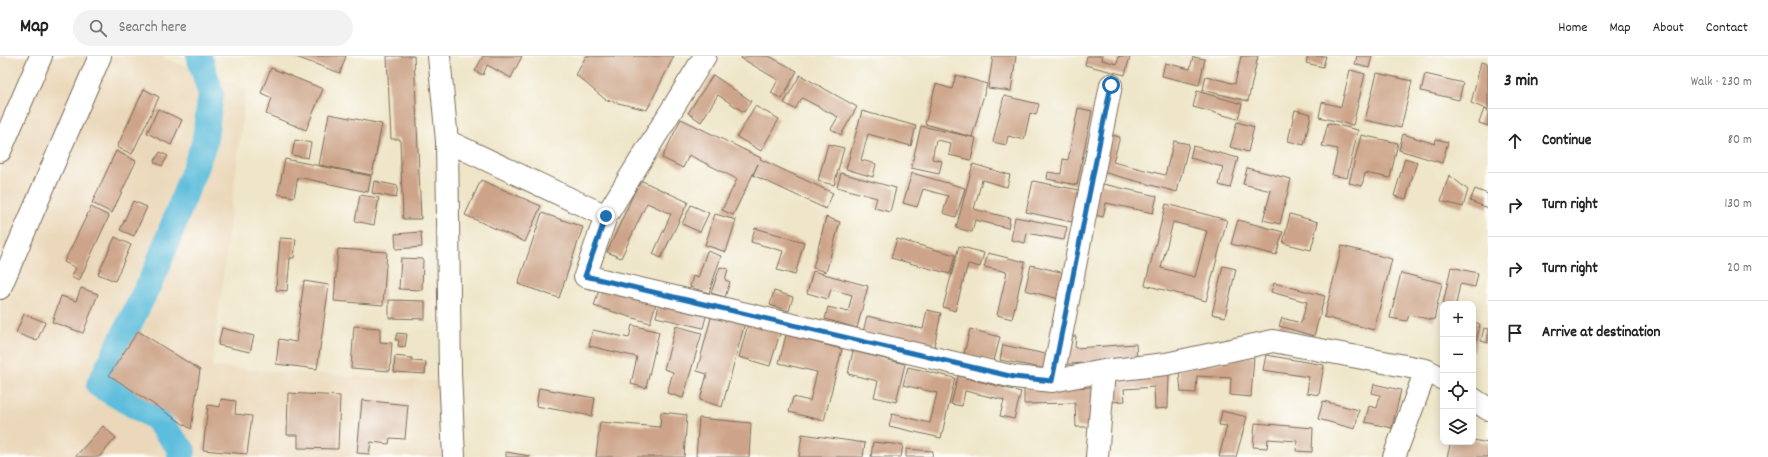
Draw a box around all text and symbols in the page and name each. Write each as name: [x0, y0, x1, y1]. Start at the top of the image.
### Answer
search box: [73, 10, 353, 46]
text: Map: [20, 14, 49, 41]
icon: search: [87, 17, 109, 39]
text: Search here: [119, 17, 187, 39]
text: Home: [1558, 18, 1587, 38]
text: Map: [1609, 18, 1631, 38]
text: About: [1653, 18, 1684, 38]
text: Contact: [1706, 18, 1748, 38]
text: 3 min: [1504, 70, 1538, 94]
text: Walk · 230 m: [1691, 73, 1752, 92]
route start: [1102, 76, 1120, 94]
icon: ahead: [1504, 130, 1526, 152]
text: Continue: [1542, 130, 1591, 152]
text: 80 m: [1728, 131, 1752, 150]
icon: right: [1504, 194, 1526, 216]
text: Turn right: [1542, 194, 1598, 216]
text: 130 m: [1724, 195, 1752, 214]
route end: [597, 207, 615, 225]
icon: right: [1504, 258, 1526, 280]
text: Turn right: [1542, 258, 1598, 280]
text: 20 m: [1727, 259, 1752, 278]
map controls: [1440, 301, 1476, 445]
button: +: [1440, 301, 1476, 337]
icon: arrive: [1504, 322, 1526, 344]
text: Arrive at destination: [1542, 322, 1660, 344]
button: −: [1440, 337, 1476, 373]
button: locate: [1440, 373, 1476, 409]
button: layers: [1440, 409, 1476, 445]

